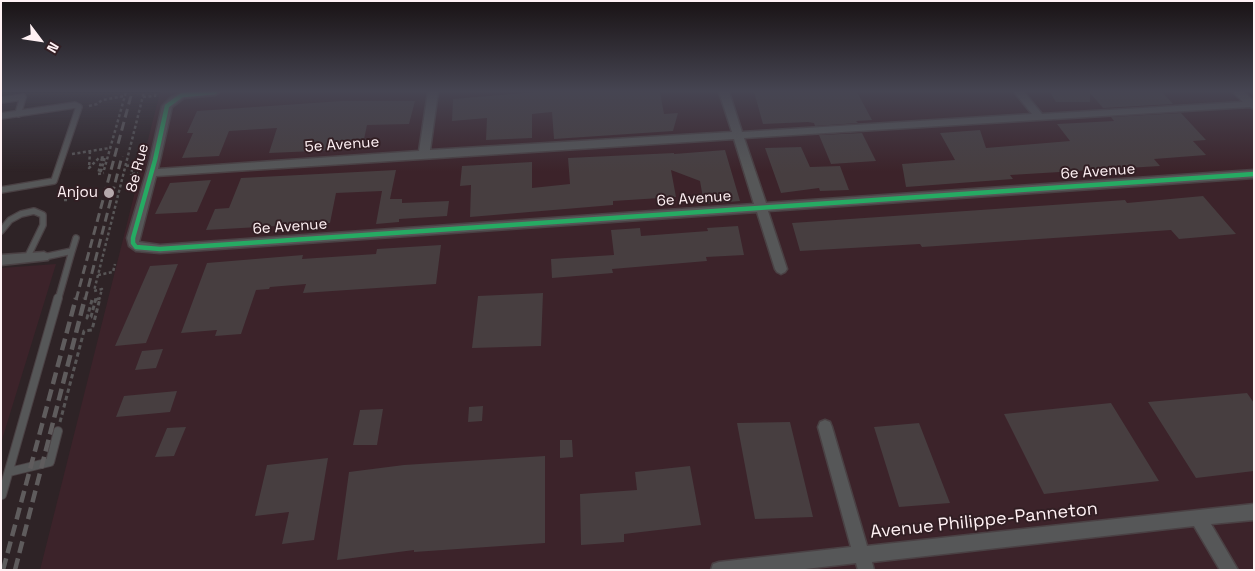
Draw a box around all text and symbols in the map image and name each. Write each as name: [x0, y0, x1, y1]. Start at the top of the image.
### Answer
north arrow: [15, 15, 65, 65]
text: N: [43, 39, 63, 56]
street label: 5e Avenue: [304, 133, 380, 157]
street label: 8e Rue: [123, 142, 153, 194]
street label: 6e Avenue: [1060, 160, 1136, 184]
place label: Anjou: [57, 184, 98, 202]
marker: Anjou: [102, 186, 116, 200]
street label: 6e Avenue: [656, 187, 732, 211]
street label: 6e Avenue: [252, 215, 328, 239]
street label: Avenue Philippe-Panneton: [869, 498, 1099, 544]

